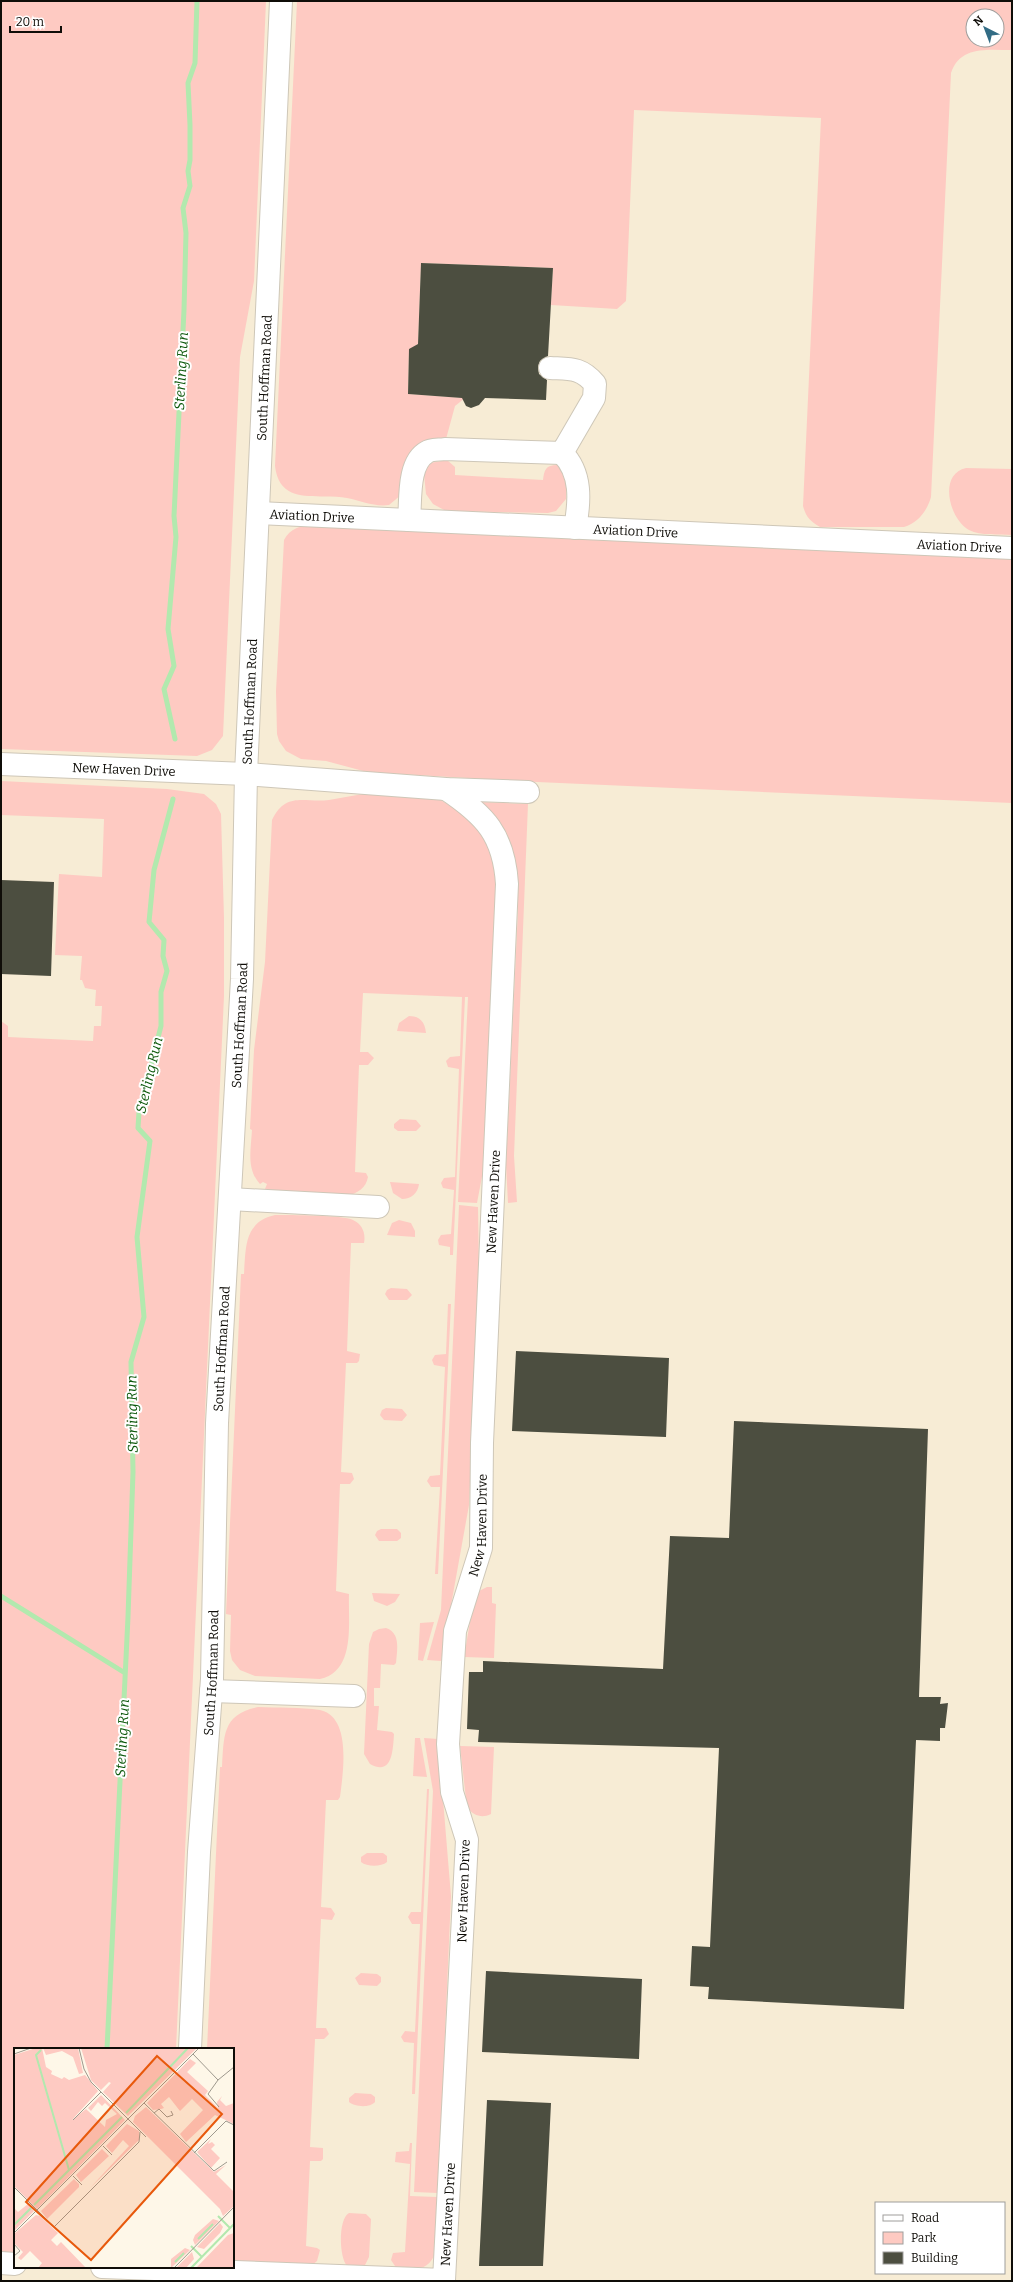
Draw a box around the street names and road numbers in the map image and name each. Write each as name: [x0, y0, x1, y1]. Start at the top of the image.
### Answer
street label: South Hoffman Road: [254, 314, 275, 441]
street label: Aviation Drive: [269, 507, 355, 525]
street label: Aviation Drive: [593, 522, 678, 540]
street label: Aviation Drive: [916, 537, 1002, 556]
street label: South Hoffman Road: [239, 638, 260, 765]
street label: New Haven Drive: [72, 760, 176, 779]
street label: South Hoffman Road: [229, 962, 250, 1089]
street label: New Haven Drive: [483, 1150, 503, 1254]
street label: South Hoffman Road: [211, 1285, 233, 1412]
street label: New Haven Drive: [466, 1474, 490, 1578]
street label: South Hoffman Road: [201, 1609, 221, 1736]
street label: New Haven Drive: [454, 1839, 473, 1943]
street label: New Haven Drive: [438, 2162, 458, 2266]

